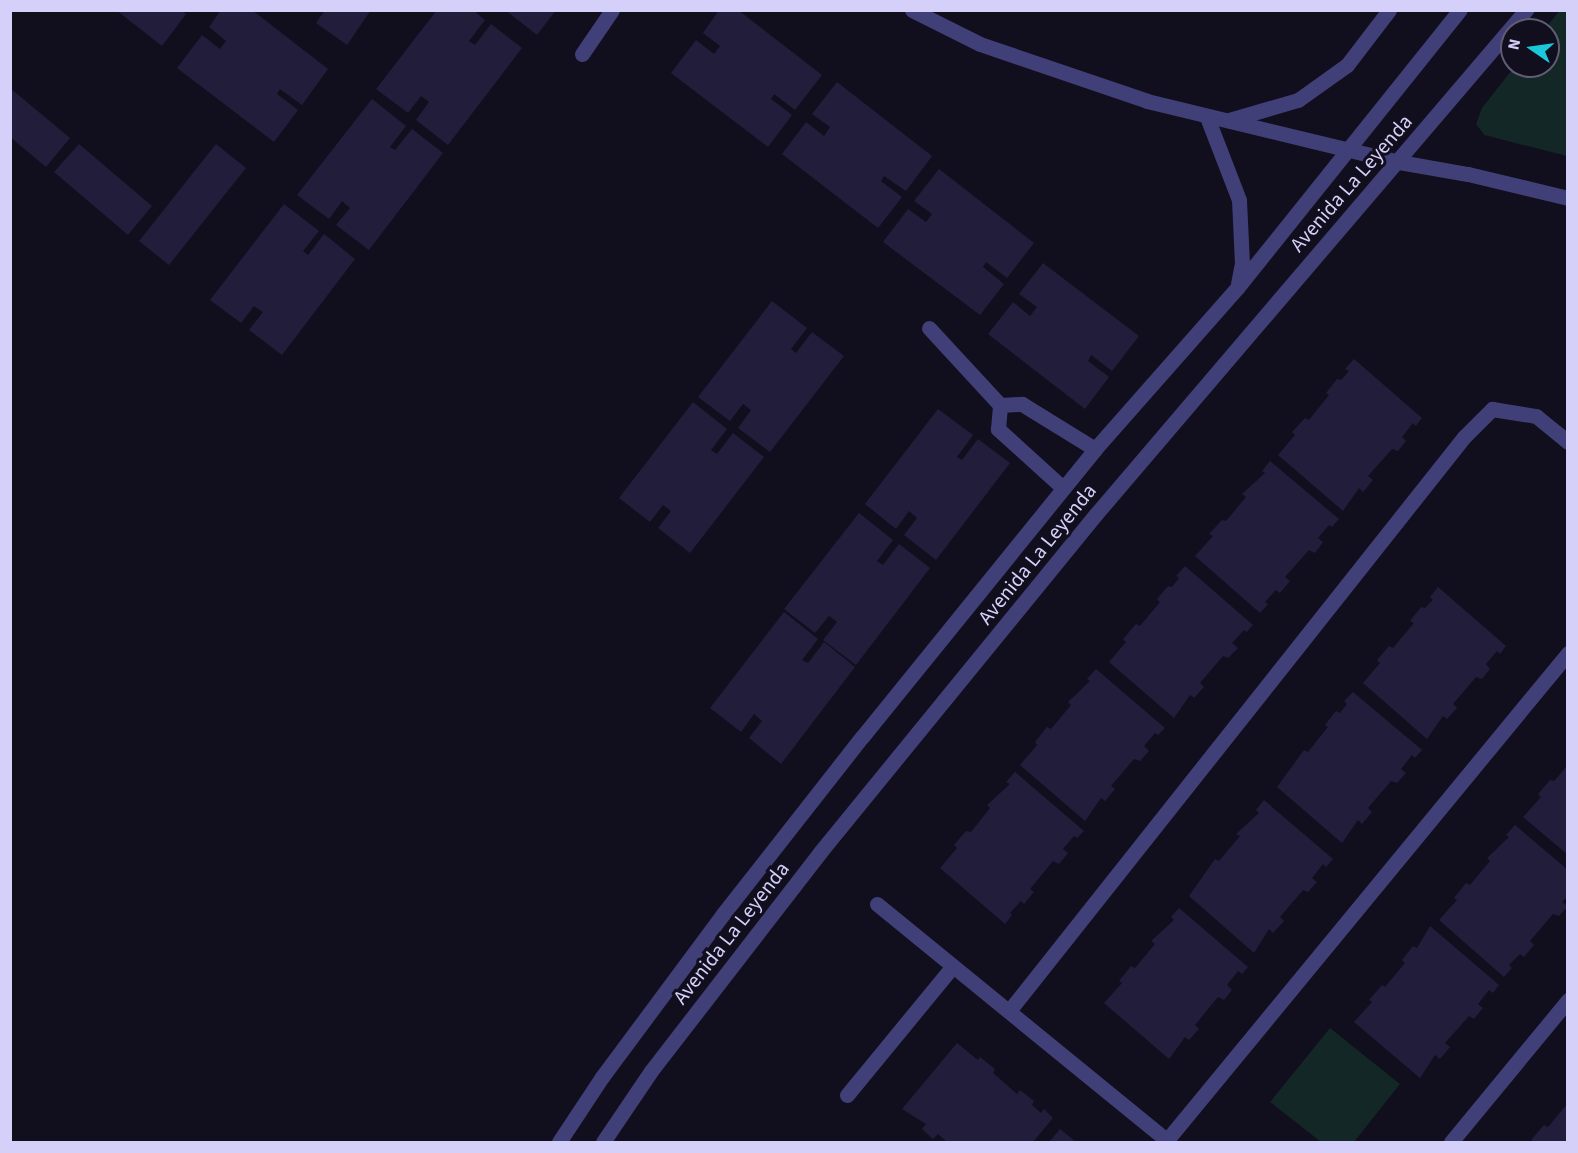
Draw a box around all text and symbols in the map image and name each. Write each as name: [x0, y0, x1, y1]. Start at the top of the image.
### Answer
north arrow: [1500, 18, 1560, 78]
text: N: [1502, 37, 1526, 52]
street label: Avenida La Leyenda: [1284, 109, 1418, 257]
street label: Avenida La Leyenda: [973, 479, 1101, 629]
street label: Avenida La Leyenda: [668, 857, 794, 1009]

